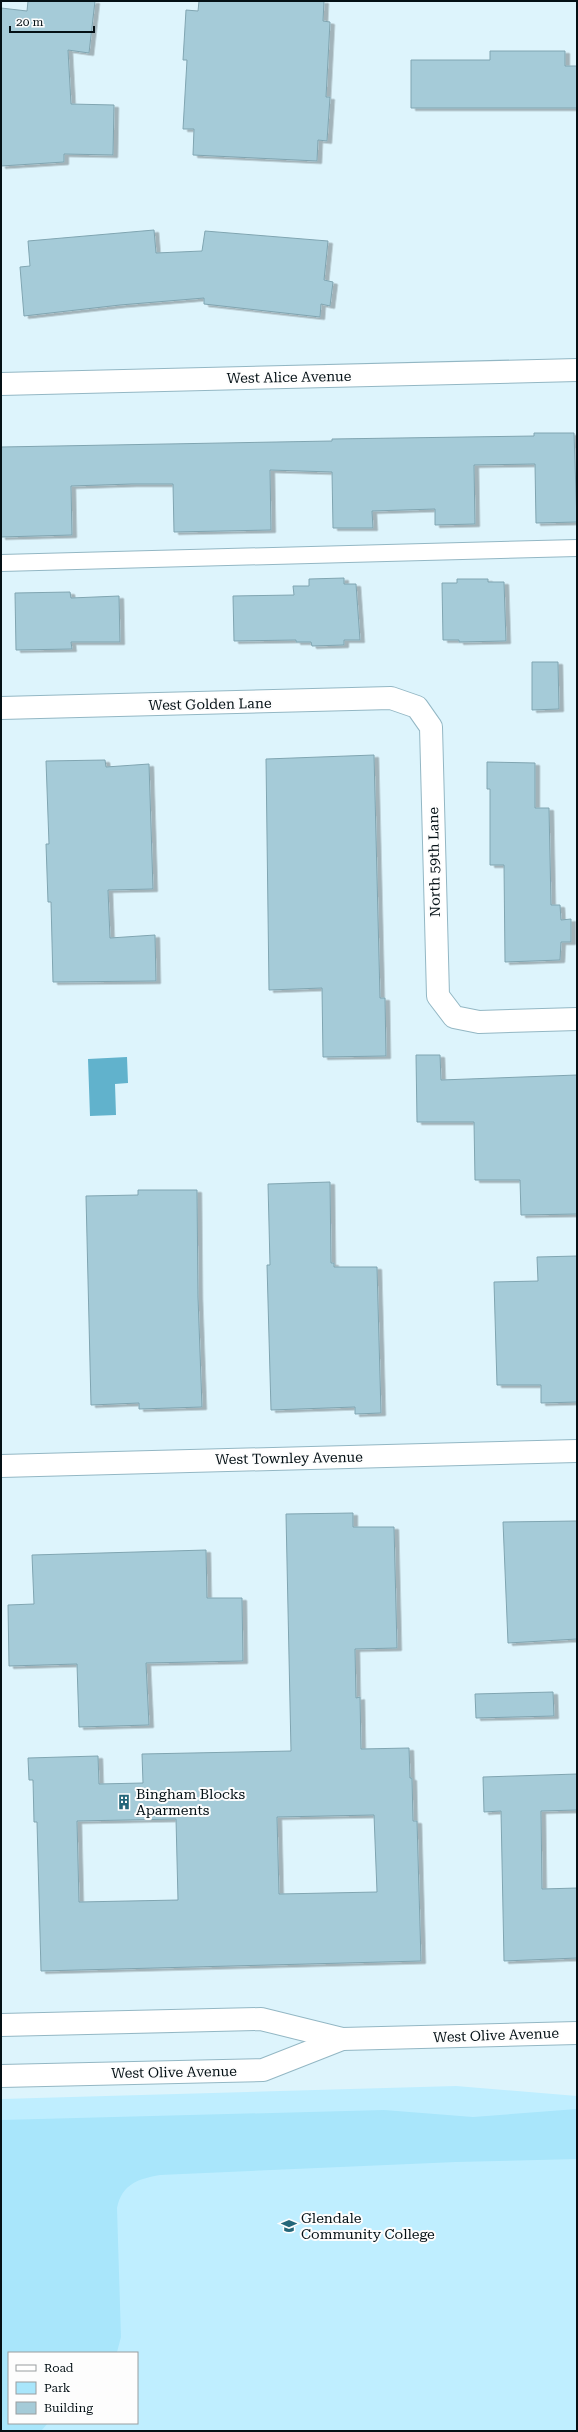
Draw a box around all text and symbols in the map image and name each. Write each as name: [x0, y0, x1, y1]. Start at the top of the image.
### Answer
scale bar: [10, 8, 94, 34]
text: 20 m: [16, 15, 43, 29]
street label: West Alice Avenue: [226, 368, 352, 386]
street label: West Golden Lane: [148, 695, 272, 713]
street label: North 59th Lane: [425, 807, 443, 917]
street label: West Townley Avenue: [215, 1449, 363, 1467]
place label: Bingham Blocks Aparments: [136, 1786, 246, 1818]
building icon: Bingham Blocks Aparments: [115, 1793, 133, 1811]
street label: West Olive Avenue: [433, 2025, 559, 2045]
street label: West Olive Avenue: [111, 2063, 237, 2081]
place label: Glendale Community College: [301, 2210, 435, 2242]
school or university icon: Glendale Community College: [280, 2217, 298, 2235]
legend: [8, 2352, 138, 2424]
text: Road: [44, 2361, 74, 2375]
text: Park: [44, 2381, 71, 2395]
text: Building: [44, 2401, 93, 2415]

